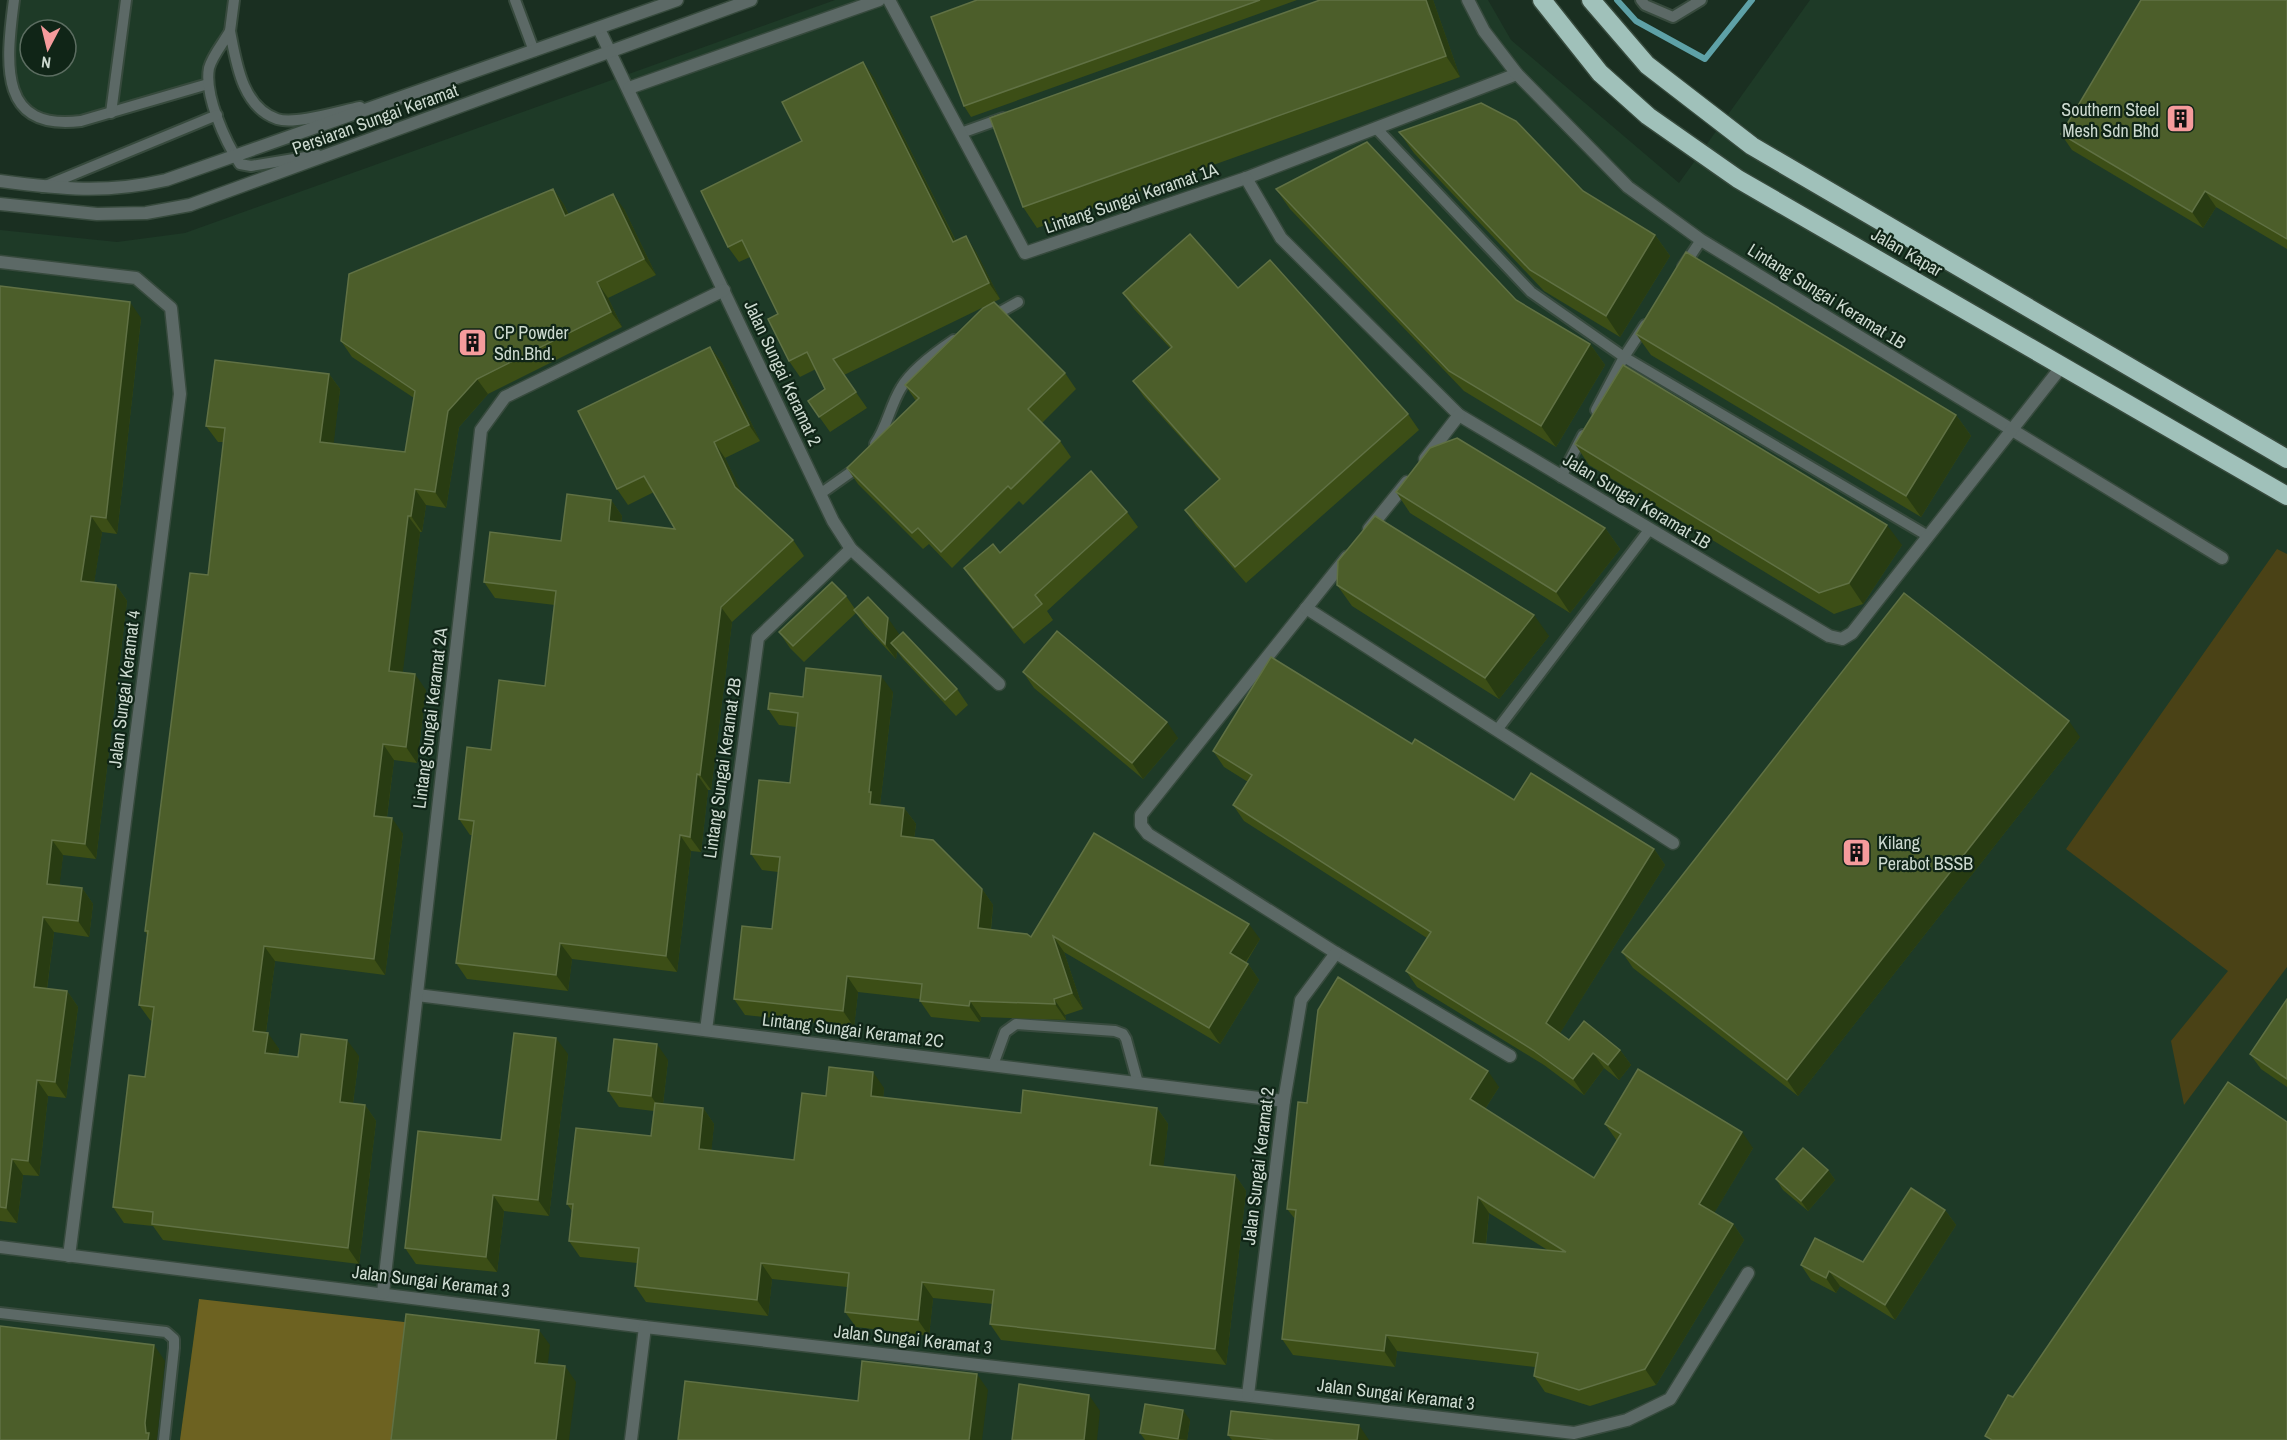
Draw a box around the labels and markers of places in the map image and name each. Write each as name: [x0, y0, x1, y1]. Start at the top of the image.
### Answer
place label: Southern Steel Mesh Sdn Bhd: [2061, 97, 2159, 143]
building icon: Southern Steel Mesh Sdn Bhd: [2164, 103, 2196, 135]
place label: CP Powder Sdn.Bhd.: [494, 320, 568, 366]
building icon: CP Powder Sdn.Bhd.: [457, 326, 489, 358]
place label: Kilang Perabot BSSB: [1878, 830, 1973, 876]
building icon: Kilang Perabot BSSB: [1841, 836, 1873, 868]

